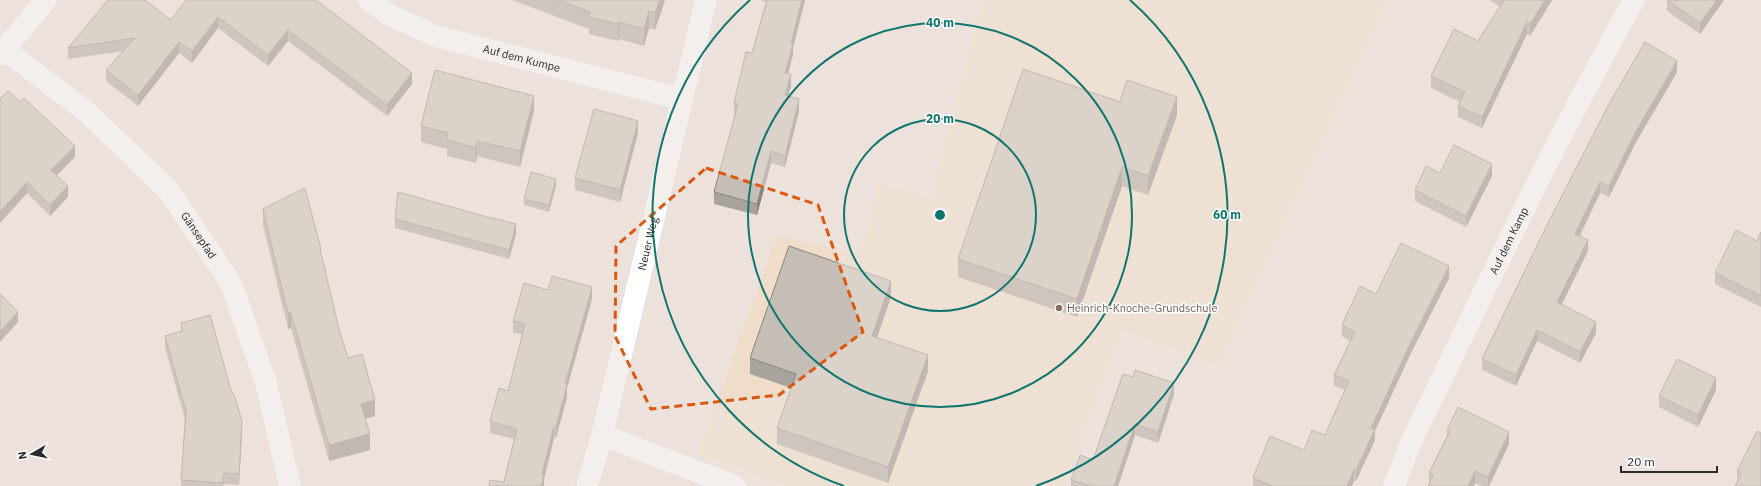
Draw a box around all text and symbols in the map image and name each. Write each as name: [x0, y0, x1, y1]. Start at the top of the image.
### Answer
text: 40 m: [926, 15, 954, 30]
street label: Auf dem Kumpe: [482, 42, 562, 75]
text: 20 m: [926, 111, 954, 126]
street label: Auf dem Kamp: [1486, 205, 1531, 277]
text: 60 m: [1213, 207, 1241, 222]
centre of rings: [933, 208, 947, 222]
street label: Gänsepfad: [178, 209, 220, 261]
street label: Neuer Weg: [635, 215, 661, 272]
place label: Heinrich-Knoche-Grundschule: [1067, 301, 1218, 315]
marker: Heinrich-Knoche-Grundschule: [1054, 303, 1064, 313]
north arrow: [12, 434, 52, 474]
scale bar: [1621, 448, 1717, 474]
text: N: [15, 451, 30, 461]
text: 20 m: [1627, 454, 1655, 469]

